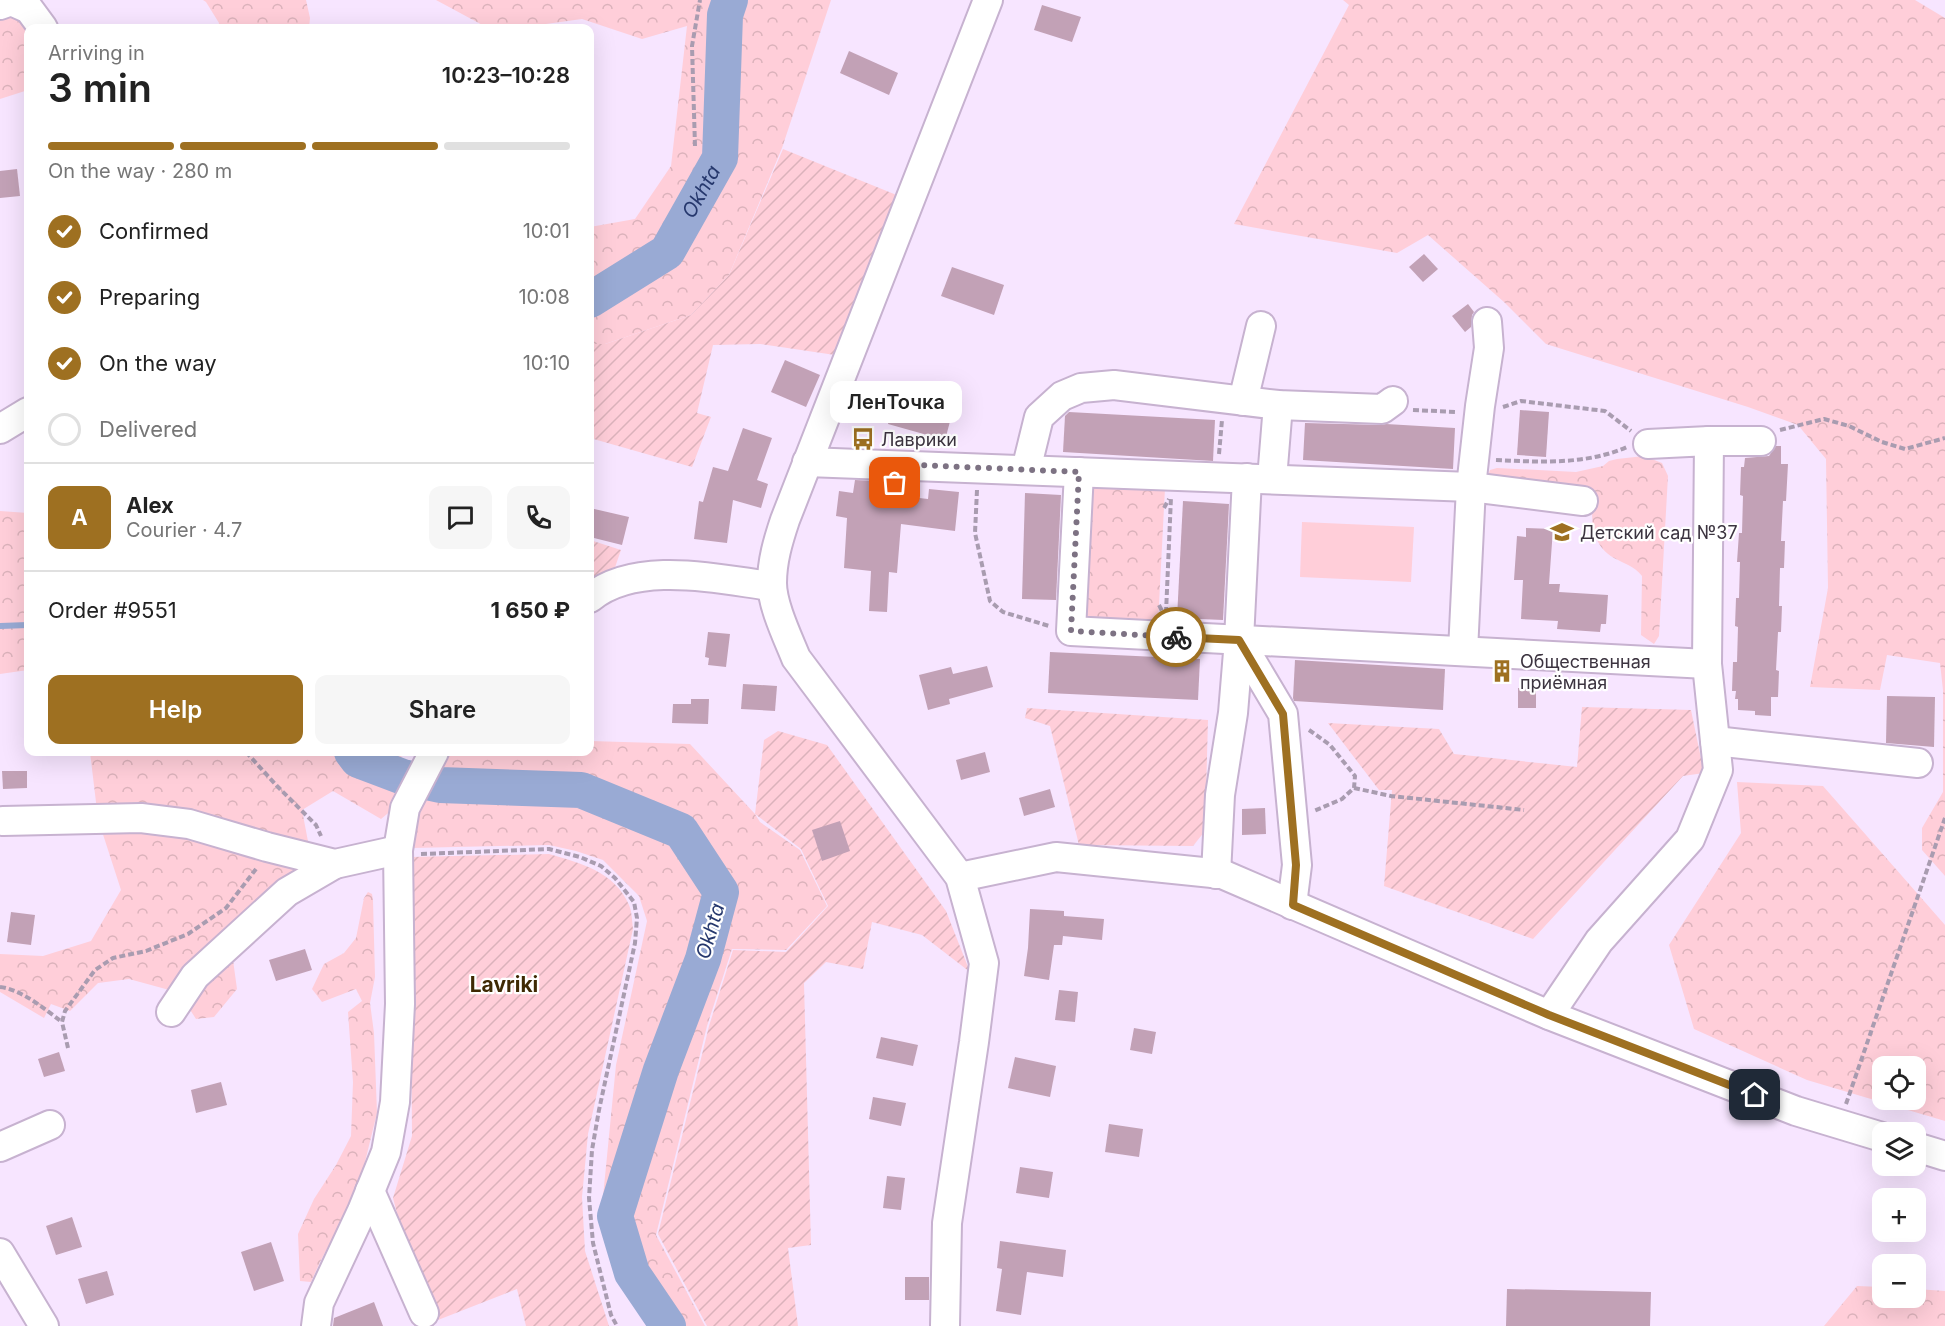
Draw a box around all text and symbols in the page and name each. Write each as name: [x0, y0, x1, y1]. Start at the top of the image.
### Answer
text: Arriving in: [48, 41, 145, 65]
text: 10:23–10:28: [442, 62, 570, 88]
text: 3 min: [48, 64, 152, 111]
text: On the way · 280 m: [48, 159, 232, 183]
water label: Okhta: [677, 161, 725, 222]
icon: check: [48, 215, 81, 248]
text: Confirmed: [99, 218, 209, 244]
text: 10:01: [523, 219, 570, 243]
icon: check: [48, 281, 81, 314]
text: Preparing: [99, 284, 200, 310]
text: 10:08: [518, 285, 570, 309]
icon: check: [48, 347, 81, 380]
text: On the way: [99, 350, 217, 376]
text: 10:10: [523, 351, 570, 375]
callout: ЛенТочка: [829, 381, 961, 423]
text: ЛенТочка: [847, 390, 945, 414]
text: Delivered: [99, 416, 197, 442]
bus stop icon: Лаврики: [850, 426, 876, 452]
place label: Лаврики: [881, 429, 957, 450]
pin: [869, 457, 920, 508]
icon: bag: [878, 466, 911, 499]
button: chat: [429, 486, 492, 549]
button: phone: [507, 486, 570, 549]
text: Alex: [126, 492, 174, 518]
text: A: [71, 504, 88, 530]
text: Courier · 4.7: [126, 518, 242, 542]
school or university icon: Детский сад №37: [1549, 519, 1575, 545]
place label: Детский сад №37: [1580, 522, 1738, 543]
text: Order #9551: [48, 597, 177, 623]
text: 1 650 ₽: [491, 597, 570, 623]
courier: [1146, 607, 1206, 667]
icon: bike: [1160, 621, 1193, 654]
place label: Общественная приёмная: [1520, 651, 1651, 693]
building icon: Общественная приёмная: [1489, 658, 1515, 684]
button: Help: [48, 675, 303, 744]
button: Share: [315, 675, 570, 744]
water label: Okhta: [691, 900, 729, 962]
district label: Lavriki: [470, 972, 538, 997]
map controls: [1872, 1056, 1926, 1308]
button: locate: [1872, 1056, 1926, 1110]
pin: [1729, 1069, 1780, 1120]
icon: home: [1738, 1078, 1771, 1111]
button: layers: [1872, 1122, 1926, 1176]
button: +: [1872, 1188, 1926, 1242]
button: −: [1872, 1254, 1926, 1308]

